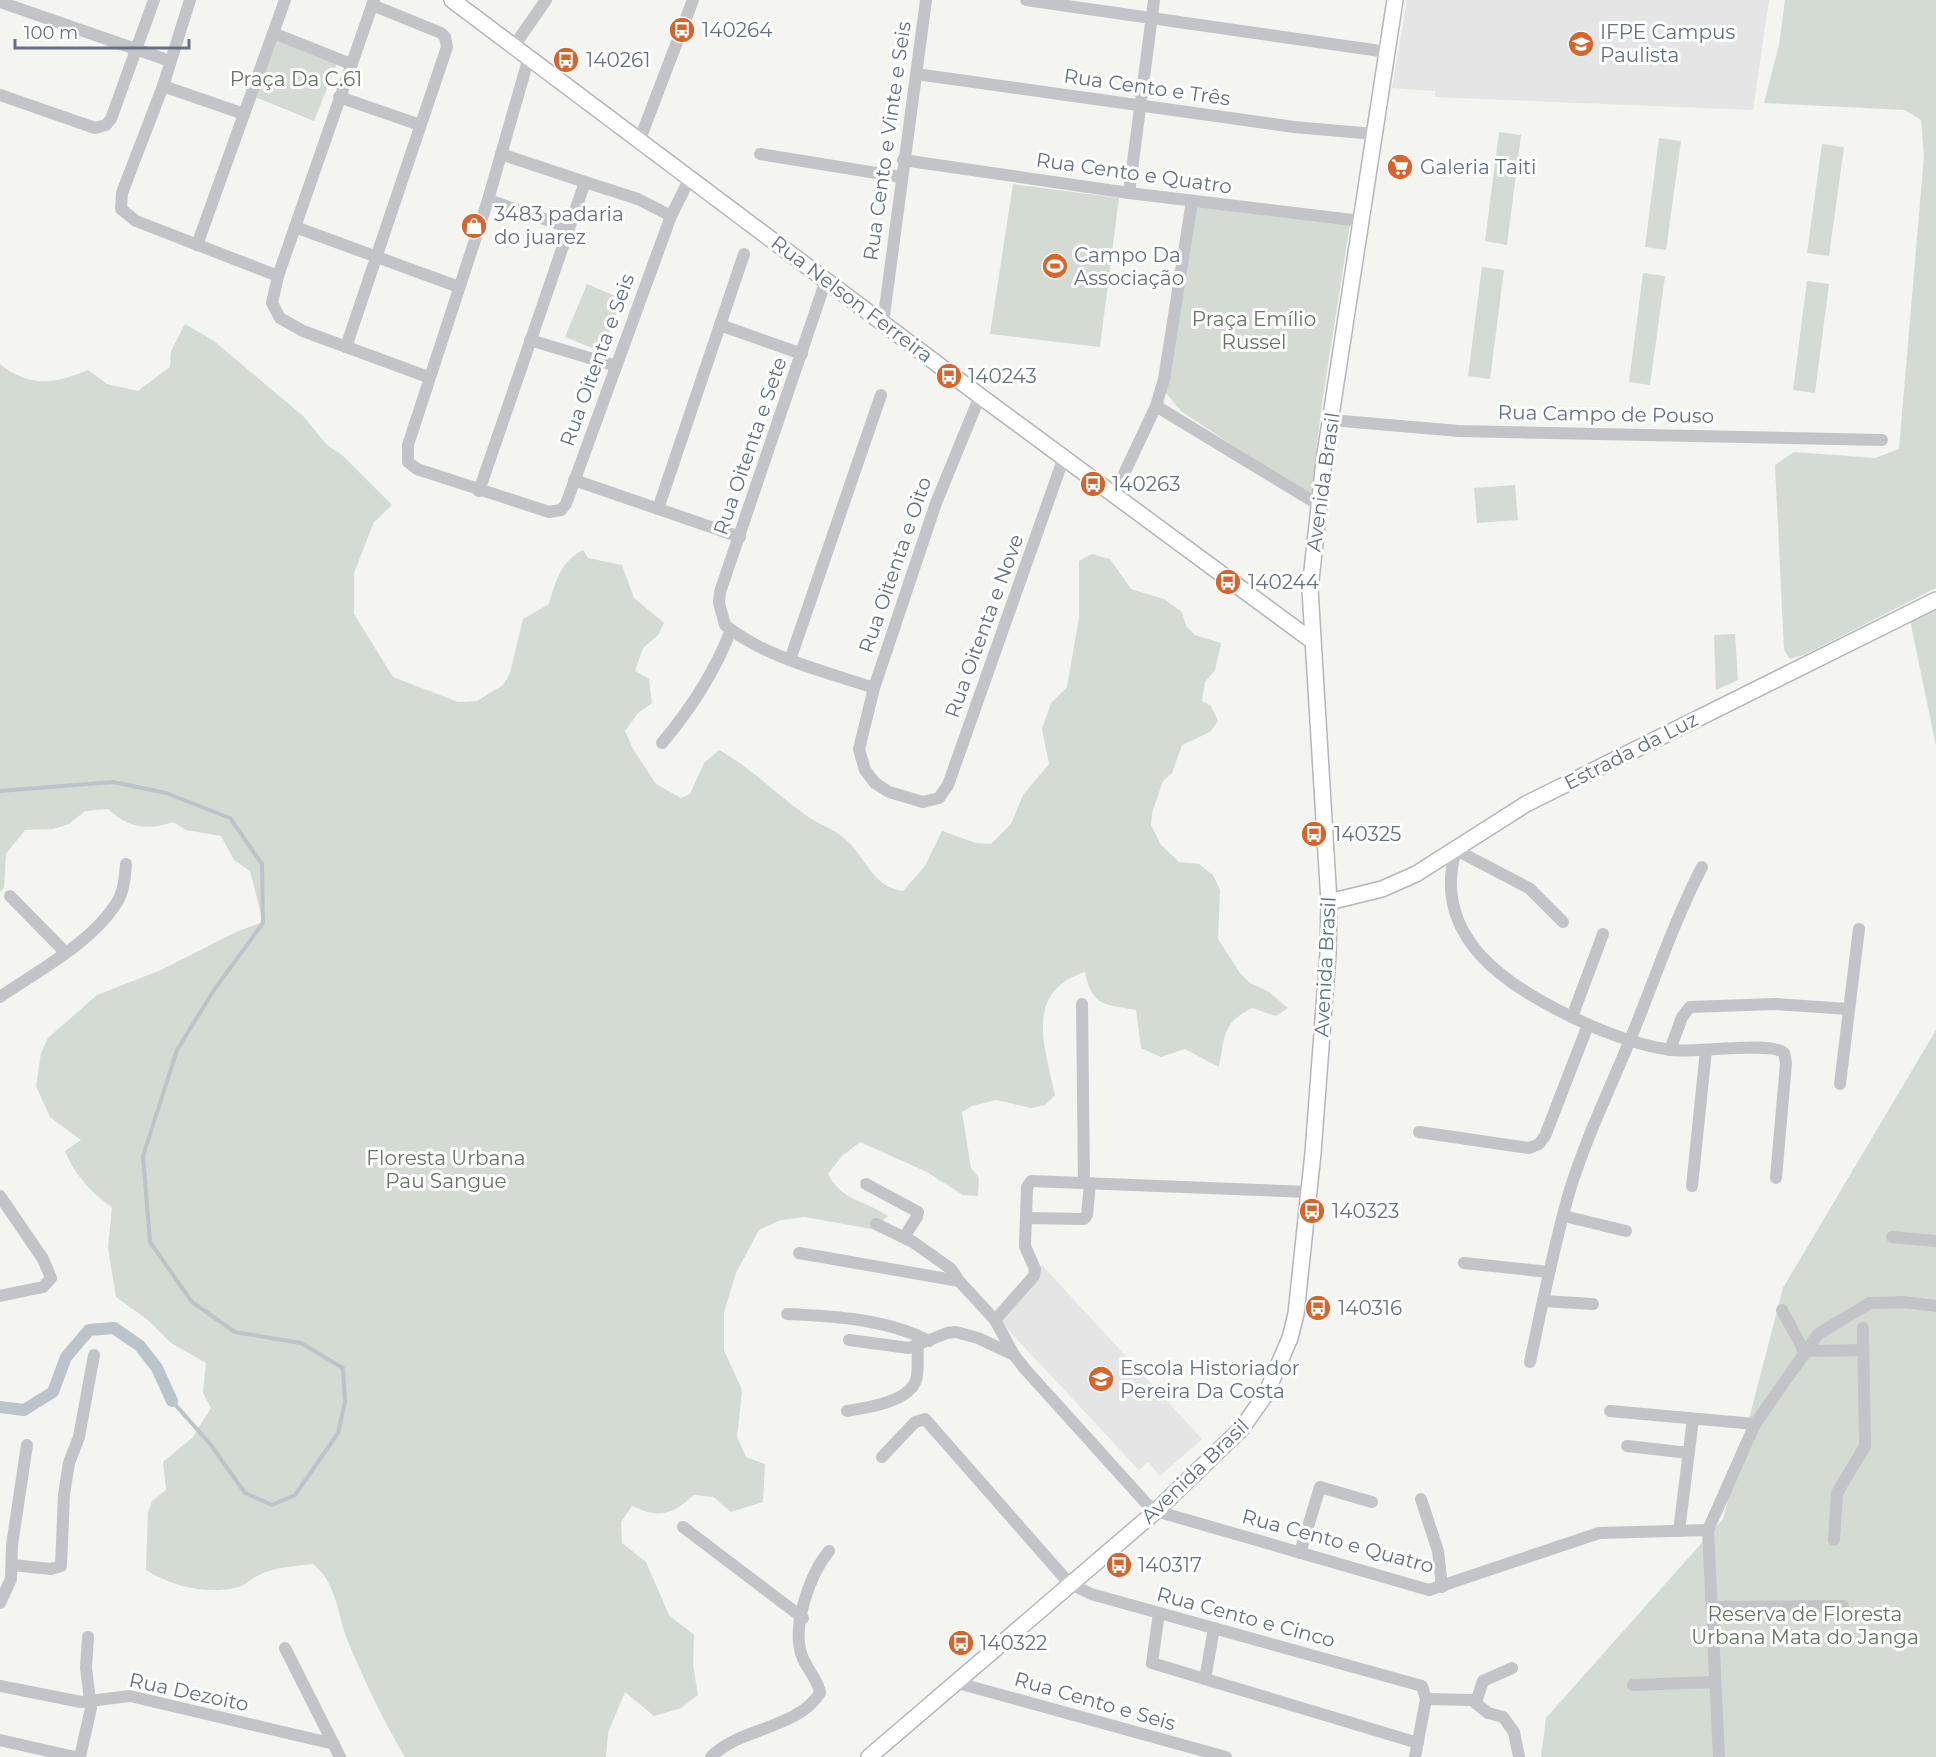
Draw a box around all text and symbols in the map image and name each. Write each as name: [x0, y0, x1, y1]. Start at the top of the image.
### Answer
scale bar: [15, 12, 189, 50]
bus stop icon: 140264: [667, 15, 697, 45]
place label: 140264: [702, 18, 772, 42]
street label: Rua Cento e Vinte e Seis: [858, 20, 916, 262]
place label: IFPE Campus Paulista: [1600, 20, 1736, 67]
text: 100 m: [24, 22, 78, 44]
school or university icon: IFPE Campus Paulista: [1566, 29, 1596, 59]
bus stop icon: 140261: [551, 45, 581, 75]
place label: 140261: [586, 48, 650, 72]
street label: Rua Cento e Três: [1062, 63, 1232, 111]
park label: Praça Da C.61: [230, 67, 362, 91]
street label: Rua Cento e Quatro: [1035, 147, 1233, 199]
supermarket icon: Galeria Taiti: [1385, 152, 1415, 182]
place label: Galeria Taiti: [1420, 155, 1536, 179]
place label: 3483 padaria do juarez: [494, 202, 624, 249]
shop icon: 3483 padaria do juarez: [459, 211, 489, 241]
street label: Rua Nelson Ferreira: [766, 230, 938, 368]
place label: Campo Da Associação: [1074, 243, 1184, 290]
sports icon: Campo Da Associação: [1040, 251, 1070, 281]
street label: Rua Oitenta e Seis: [555, 270, 639, 450]
park label: Praça Emílio Russel: [1192, 307, 1316, 354]
street label: Rua Oitenta e Sete: [708, 354, 792, 538]
bus stop icon: 140243: [934, 361, 964, 391]
place label: 140243: [968, 364, 1037, 388]
street label: Rua Campo de Pouso: [1498, 400, 1714, 428]
street label: Avenida Brasil: [1301, 411, 1345, 553]
bus stop icon: 140263: [1078, 469, 1108, 499]
place label: 140263: [1112, 472, 1180, 496]
street label: Rua Oitenta e Oito: [854, 474, 936, 656]
street label: Rua Oitenta e Nove: [940, 531, 1028, 721]
bus stop icon: 140244: [1213, 567, 1243, 597]
place label: 140244: [1248, 570, 1319, 594]
street label: Estrada da Luz: [1560, 707, 1702, 795]
bus stop icon: 140325: [1299, 819, 1329, 849]
place label: 140325: [1334, 822, 1401, 846]
street label: Avenida Brasil: [1309, 896, 1341, 1038]
park label: Floresta Urbana Pau Sangue: [366, 1146, 526, 1193]
bus stop icon: 140323: [1297, 1196, 1327, 1226]
place label: 140323: [1332, 1199, 1399, 1223]
bus stop icon: 140316: [1303, 1293, 1333, 1323]
place label: 140316: [1338, 1296, 1402, 1320]
place label: Escola Historiador Pereira Da Costa: [1120, 1356, 1300, 1403]
school or university icon: Escola Historiador Pereira Da Costa: [1086, 1364, 1116, 1394]
street label: Avenida Brasil: [1136, 1414, 1254, 1528]
street label: Rua Cento e Quatro: [1239, 1504, 1437, 1578]
bus stop icon: 140317: [1104, 1550, 1134, 1580]
place label: 140317: [1138, 1553, 1202, 1577]
street label: Rua Cento e Cinco: [1154, 1582, 1338, 1652]
park label: Reserva de Floresta Urbana Mata do Janga: [1691, 1602, 1919, 1649]
bus stop icon: 140322: [946, 1628, 976, 1658]
place label: 140322: [980, 1631, 1047, 1655]
street label: Rua Cento e Seis: [1012, 1666, 1179, 1736]
street label: Rua Dezoito: [127, 1668, 251, 1716]

